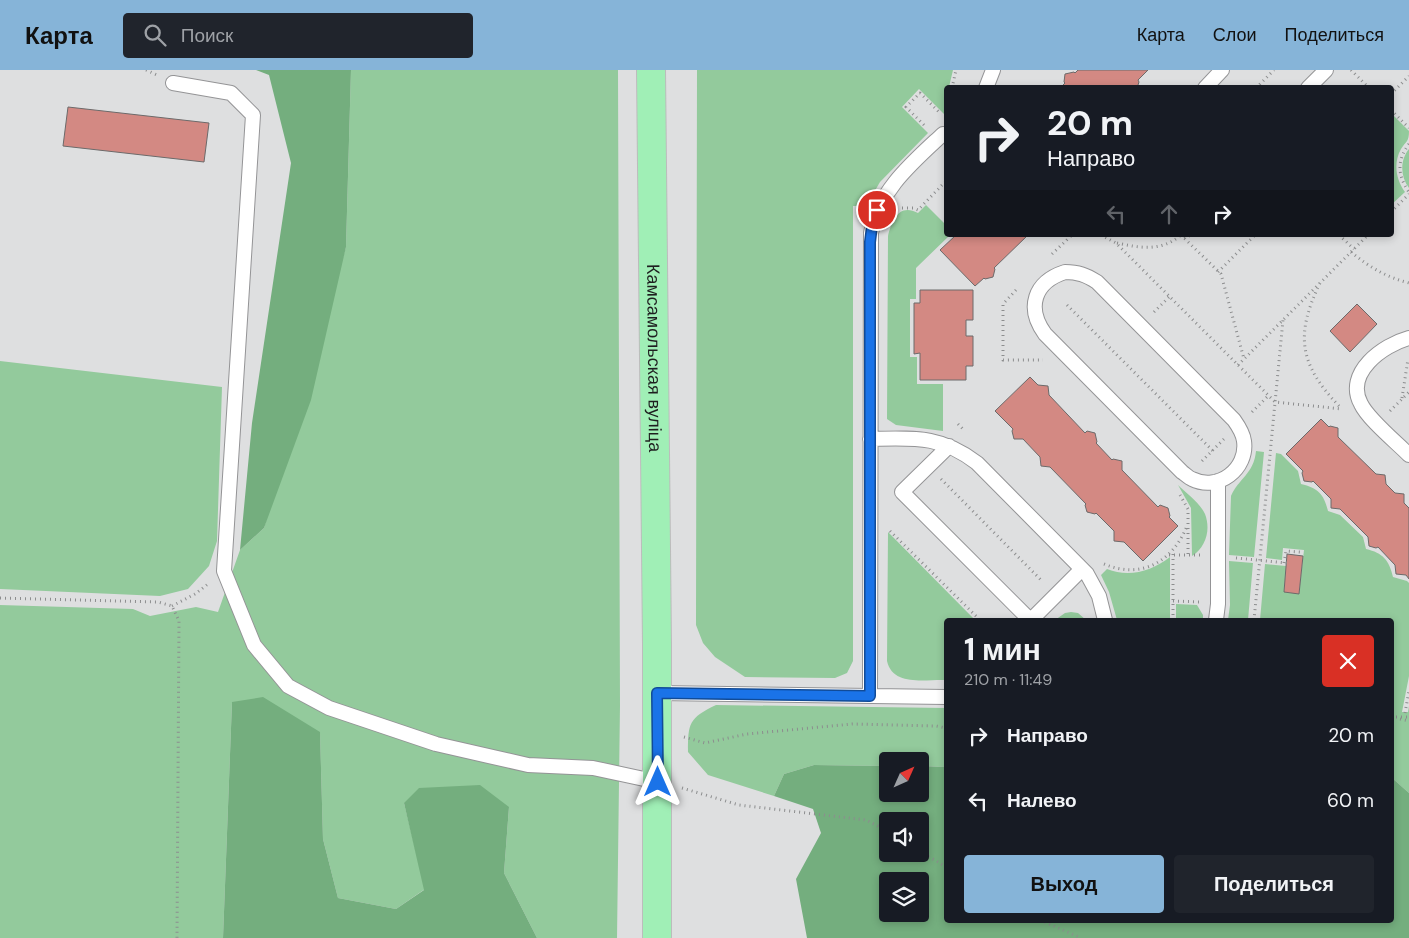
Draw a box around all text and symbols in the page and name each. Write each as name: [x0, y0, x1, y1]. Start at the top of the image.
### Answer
search box: [123, 13, 473, 58]
text: Карта: [25, 20, 93, 51]
icon: search: [141, 21, 169, 49]
text: Поиск: [181, 23, 233, 48]
text: Карта: [1137, 23, 1185, 47]
text: Слои: [1213, 23, 1257, 47]
text: Поделиться: [1285, 23, 1384, 47]
text: 20 m: [1047, 100, 1133, 146]
icon: right: [964, 105, 1029, 170]
text: Направо: [1047, 144, 1135, 173]
pin: [856, 189, 898, 231]
icon: arrive: [863, 196, 891, 224]
icon: left: [1102, 200, 1130, 228]
icon: ahead: [1155, 200, 1183, 228]
icon: right: [1208, 200, 1236, 228]
street label: Камсамольская вуліца: [641, 264, 667, 453]
text: 1 мин: [964, 630, 1041, 669]
button: close: [1322, 635, 1374, 687]
text: 210 m · 11:49: [964, 669, 1052, 690]
icon: right: [964, 722, 992, 750]
text: Направо: [1007, 723, 1088, 748]
text: 20 m: [1328, 723, 1374, 748]
north arrow: [879, 752, 929, 802]
map controls: [879, 752, 929, 922]
position arrow: [631, 755, 683, 807]
icon: left: [964, 787, 992, 815]
text: Налево: [1007, 788, 1077, 813]
text: 60 m: [1327, 788, 1374, 813]
button: sound: [879, 812, 929, 862]
button: Выход: [964, 855, 1164, 913]
button: Поделиться: [1174, 855, 1374, 913]
button: layers: [879, 872, 929, 922]

